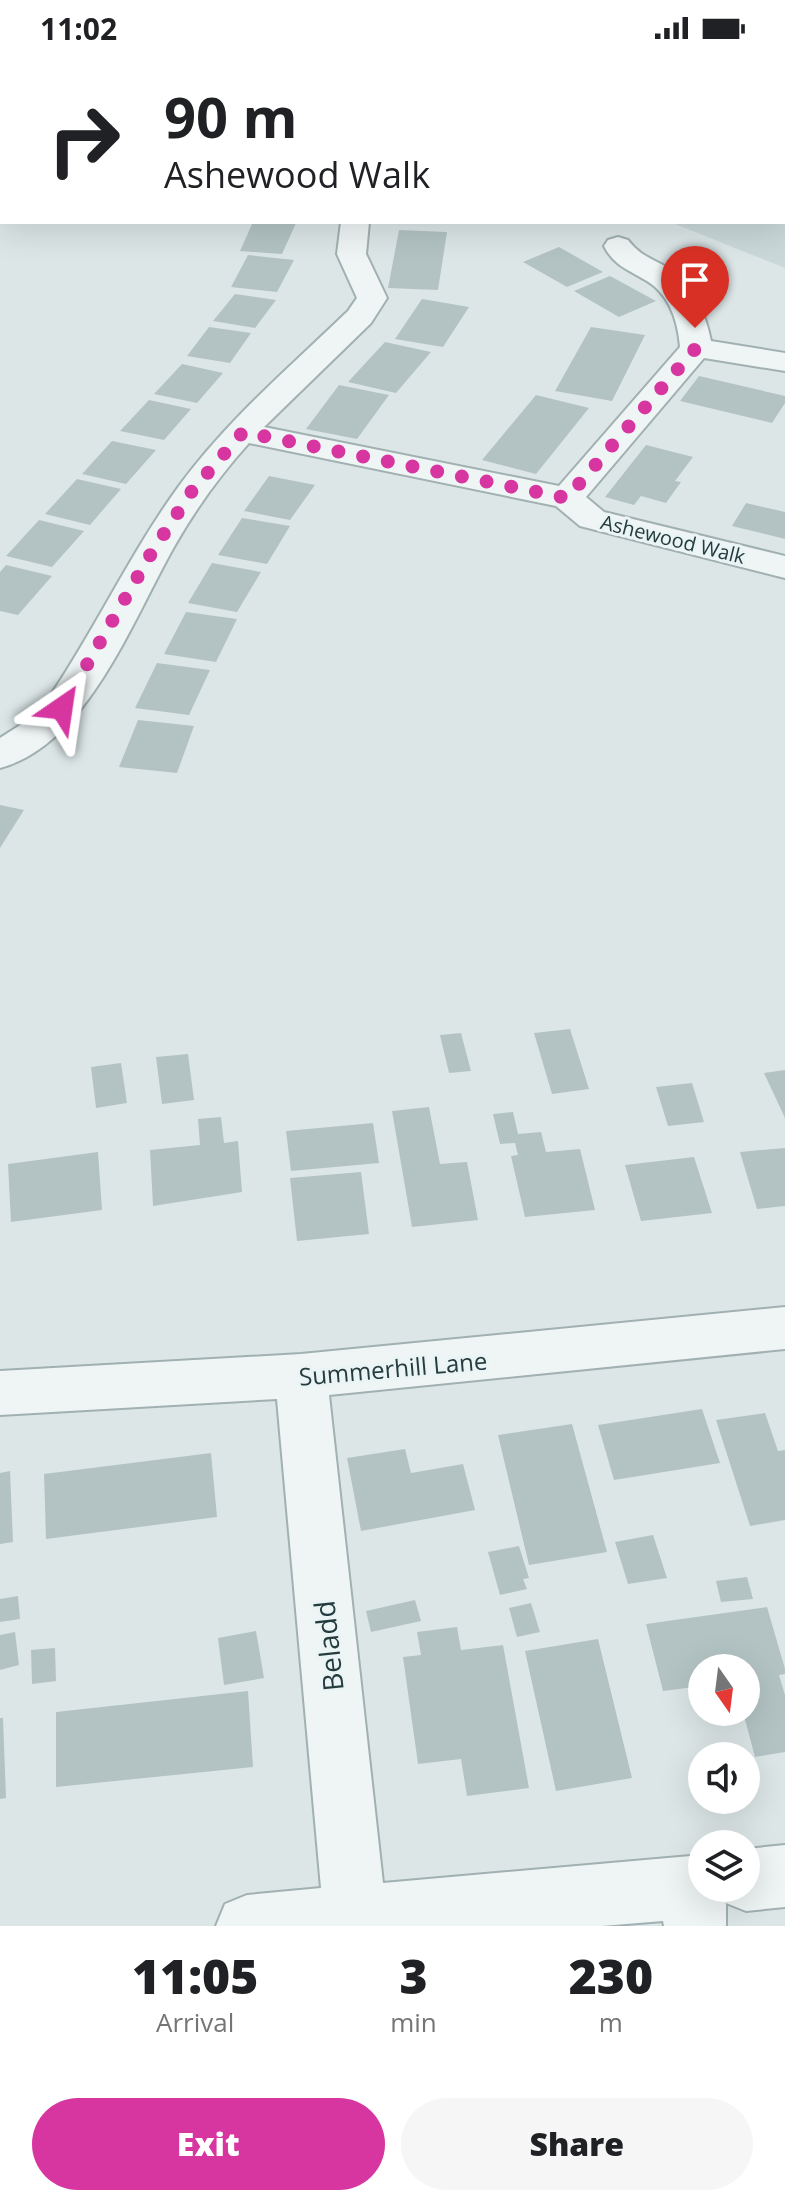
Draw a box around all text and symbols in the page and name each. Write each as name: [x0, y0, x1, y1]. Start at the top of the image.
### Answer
text: 11:02: [40, 8, 117, 49]
text: 90 m: [164, 78, 298, 154]
icon: right: [32, 88, 136, 192]
text: Ashewood Walk: [164, 150, 430, 199]
pin: [661, 246, 729, 328]
icon: arrive: [673, 258, 717, 302]
street label: Ashewood Walk: [598, 508, 748, 570]
position arrow: [20, 666, 104, 750]
street label: Summerhill Lane: [298, 1343, 488, 1393]
street label: Beladd: [304, 1599, 352, 1693]
north arrow: [688, 1654, 760, 1726]
map controls: [688, 1654, 760, 1902]
button: sound: [688, 1742, 760, 1814]
button: layers: [688, 1830, 760, 1902]
text: 11:05: [132, 1943, 258, 2008]
text: 3: [399, 1943, 428, 2008]
text: 230: [569, 1943, 653, 2008]
text: Arrival: [156, 2004, 234, 2040]
text: min: [390, 2004, 437, 2040]
text: m: [599, 2004, 623, 2040]
button: Exit: [32, 2098, 385, 2190]
button: Share: [401, 2098, 753, 2190]

